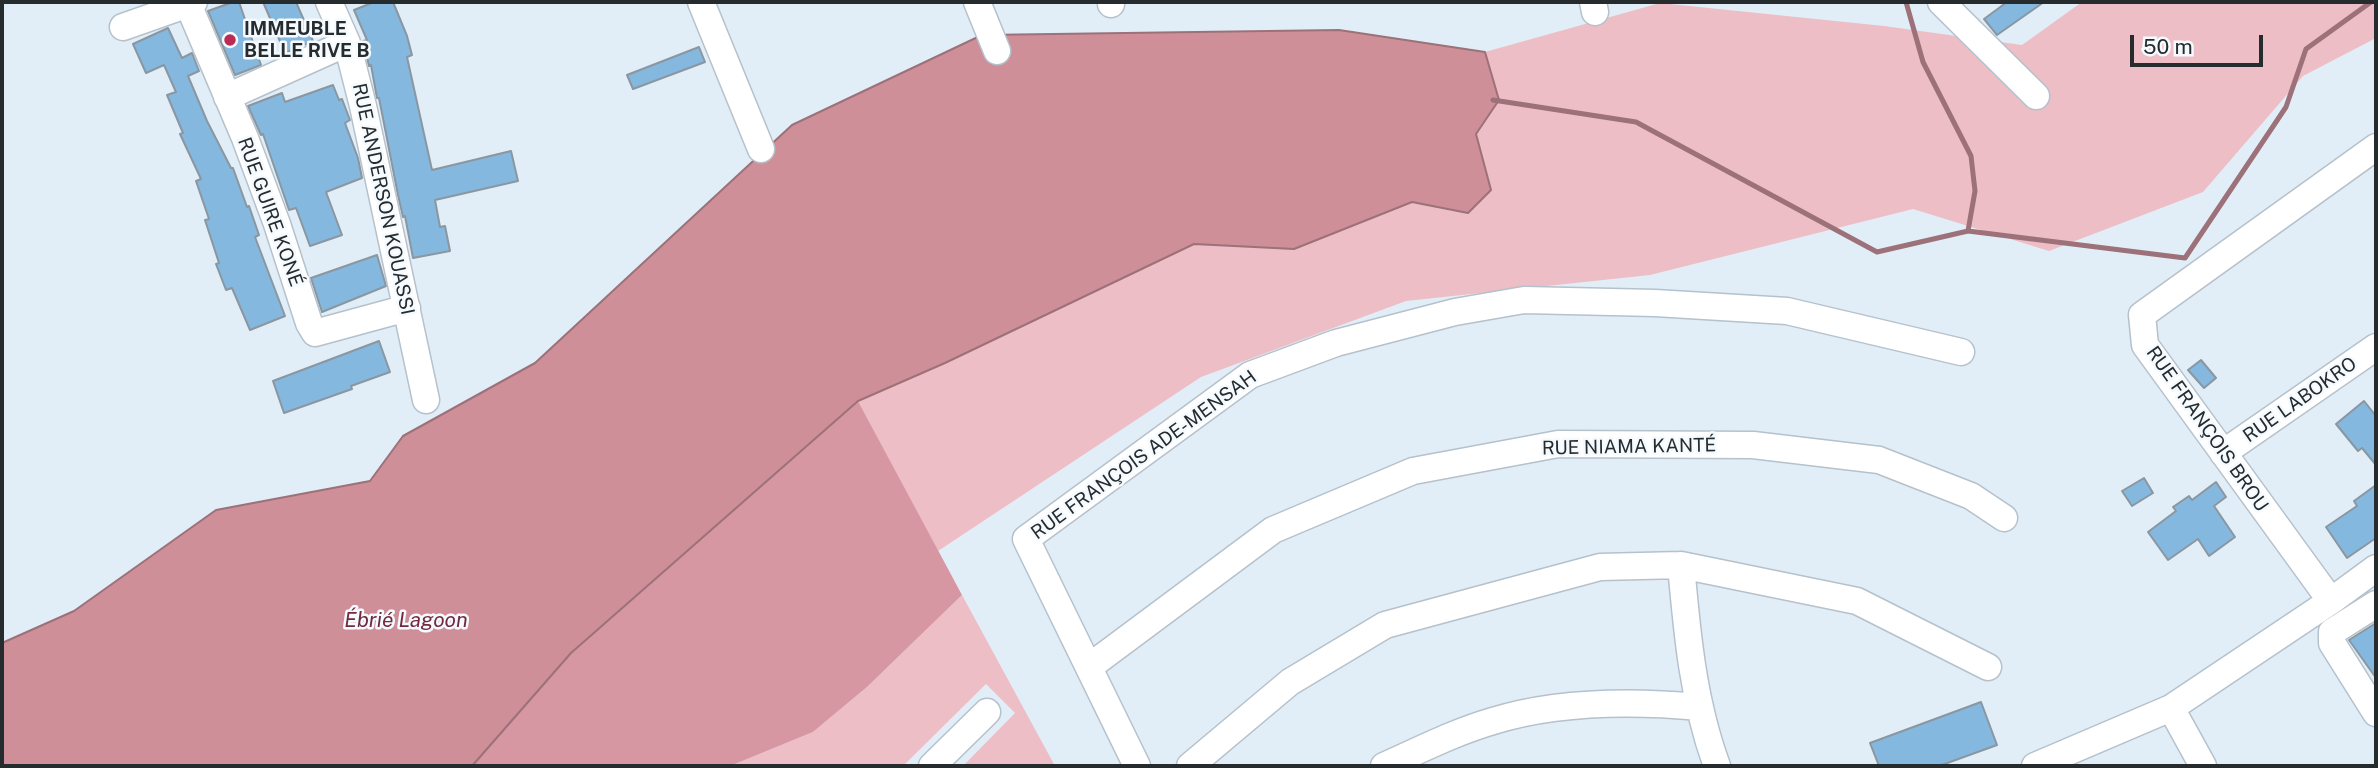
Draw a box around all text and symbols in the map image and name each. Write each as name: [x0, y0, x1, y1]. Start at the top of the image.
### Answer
place label: IMMEUBLE BELLE RIVE B: [244, 18, 369, 62]
scale bar: [2133, 21, 2266, 65]
marker: IMMEUBLE BELLE RIVE B: [222, 32, 238, 48]
text: 50 m: [2143, 34, 2193, 59]
street label: RUE ANDERSON KOUASSI: [347, 81, 419, 317]
street label: RUE GUIRE KONÉ: [232, 134, 308, 290]
street label: RUE FRANÇOIS BROU: [2141, 342, 2273, 516]
street label: RUE LABOKRO: [2239, 352, 2361, 448]
street label: RUE FRANÇOIS ADE-MENSAH: [1027, 366, 1261, 544]
street label: RUE NIAMA KANTÉ: [1542, 434, 1716, 460]
water label: Ébrié Lagoon: [344, 608, 468, 634]

